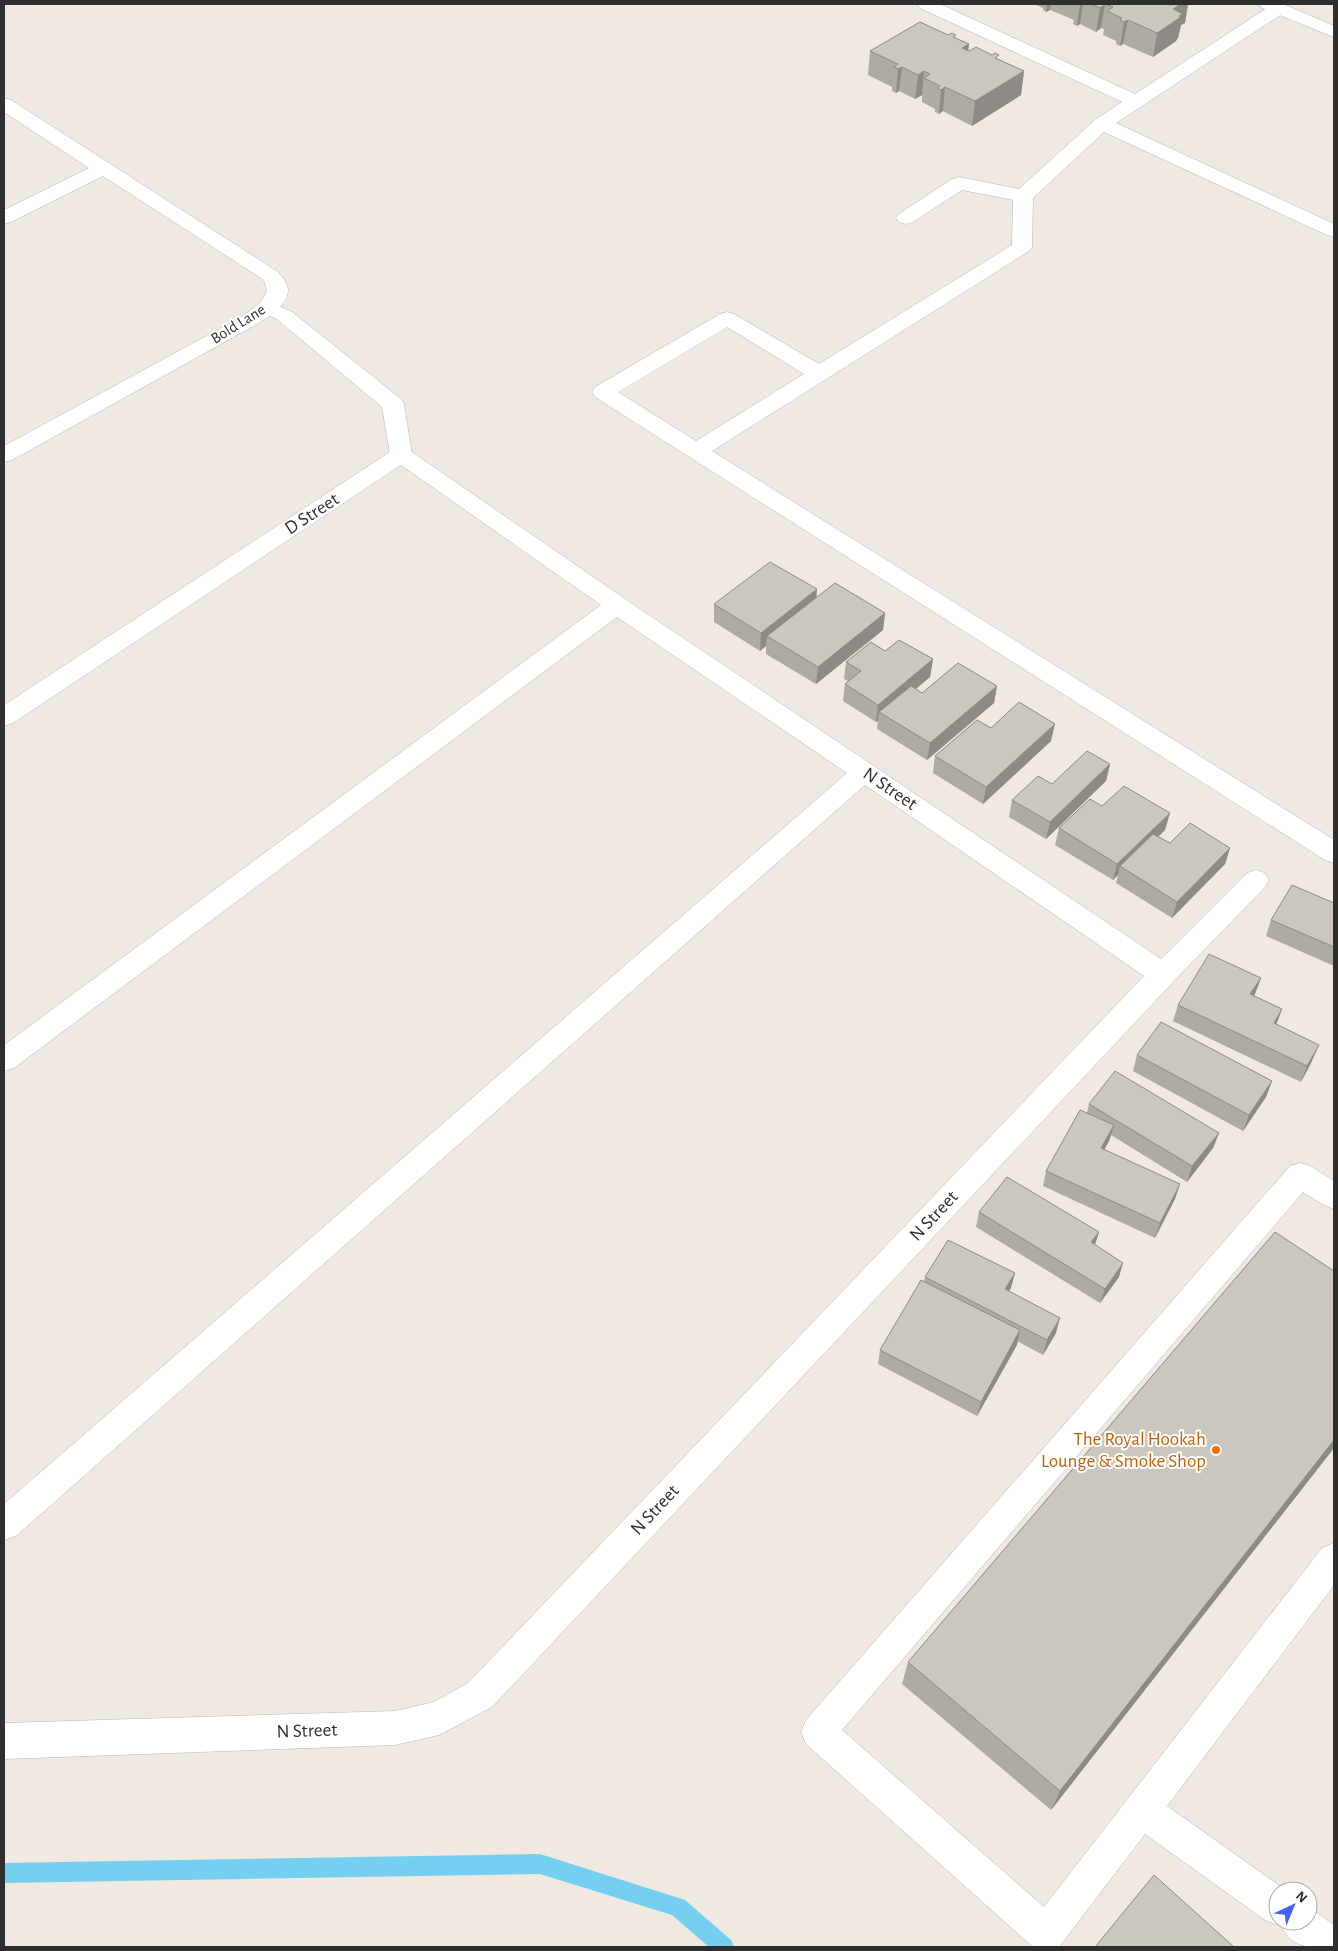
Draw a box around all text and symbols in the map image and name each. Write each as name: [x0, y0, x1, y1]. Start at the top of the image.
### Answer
street label: Bold Lane: [208, 301, 268, 347]
street label: D Street: [282, 490, 342, 538]
street label: N Street: [859, 764, 921, 814]
street label: N Street: [906, 1187, 962, 1245]
place label: The Royal Hookah Lounge & Smoke Shop: [1041, 1430, 1206, 1471]
marker: The Royal Hookah Lounge & Smoke Shop: [1210, 1444, 1222, 1456]
street label: N Street: [627, 1481, 683, 1539]
street label: N Street: [276, 1720, 338, 1742]
north arrow: [1268, 1881, 1318, 1931]
text: N: [1293, 1889, 1310, 1906]

